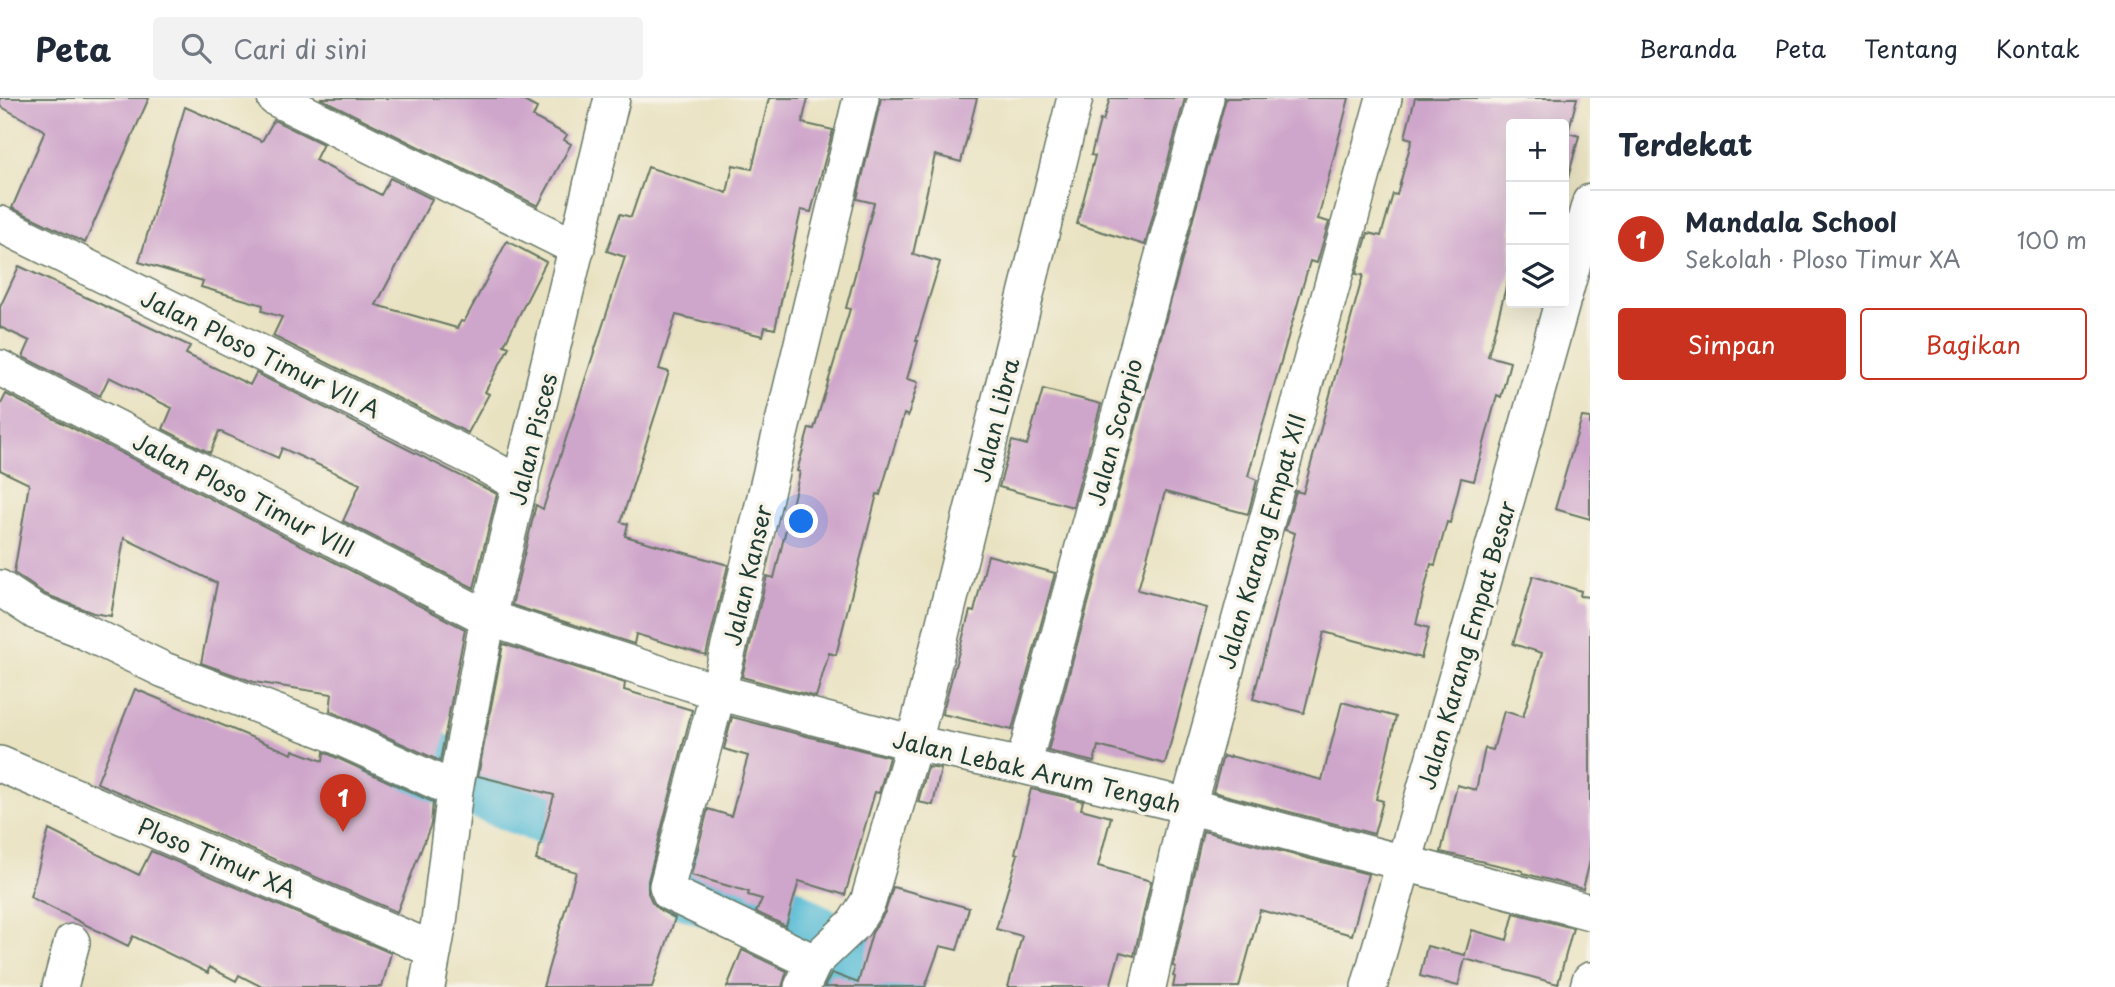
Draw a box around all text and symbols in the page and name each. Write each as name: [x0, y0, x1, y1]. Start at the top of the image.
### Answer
search box: [153, 17, 643, 80]
text: Peta: [35, 23, 111, 73]
icon: search: [177, 29, 215, 67]
text: Cari di sini: [233, 29, 367, 68]
text: Beranda: [1639, 30, 1736, 66]
text: Peta: [1774, 30, 1826, 66]
text: Tentang: [1864, 30, 1958, 66]
text: Kontak: [1996, 30, 2080, 66]
map controls: [1506, 119, 1569, 308]
button: +: [1506, 119, 1569, 182]
text: Terdekat: [1618, 121, 1753, 166]
button: −: [1506, 182, 1569, 245]
text: Mandala School: [1685, 202, 1897, 241]
text: 1: [1636, 222, 1647, 257]
text: 100 m: [2017, 222, 2087, 257]
text: Sekolah · Ploso Timur XA: [1685, 241, 1961, 276]
button: layers: [1506, 245, 1569, 308]
street label: Jalan Ploso Timur VII A: [135, 280, 387, 426]
button: Simpan: [1618, 308, 1846, 380]
button: Bagikan: [1860, 308, 2087, 380]
street label: Jalan Libra: [963, 354, 1027, 486]
street label: Jalan Scorpio: [1078, 354, 1150, 510]
street label: Jalan Pisces: [499, 369, 565, 509]
street label: Jalan Karang Empat XII: [1208, 409, 1314, 673]
street label: Jalan Ploso Timur VIII: [127, 423, 361, 565]
street label: Jalan Karang Empat Besar: [1408, 496, 1524, 793]
street label: Jalan Kanser: [714, 501, 780, 649]
your location: [784, 504, 818, 538]
street label: Jalan Lebak Arum Tengah: [889, 721, 1185, 821]
pin: 1: [320, 774, 366, 832]
street label: Ploso Timur XA: [132, 808, 302, 906]

